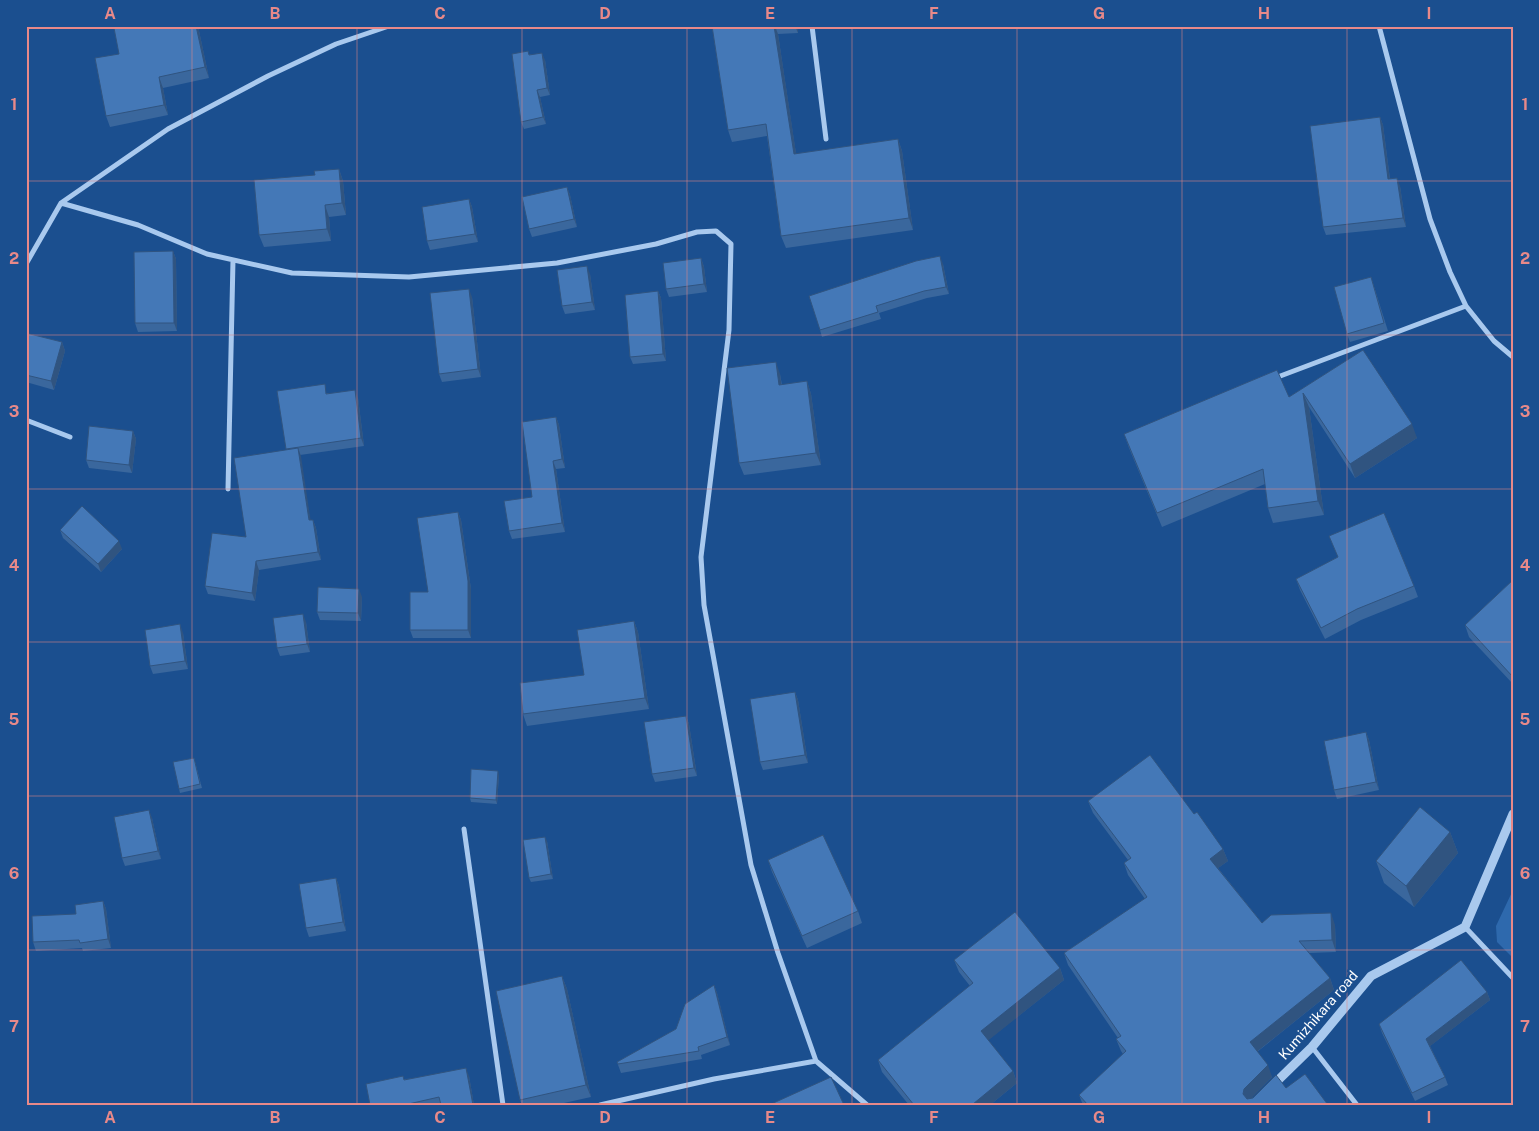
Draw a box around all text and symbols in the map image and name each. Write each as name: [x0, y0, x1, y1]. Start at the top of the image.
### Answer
text: A: [104, 4, 116, 23]
text: B: [270, 4, 281, 23]
text: C: [434, 4, 446, 23]
text: D: [599, 4, 611, 23]
text: E: [765, 4, 775, 23]
text: F: [929, 4, 939, 23]
text: G: [1093, 4, 1105, 23]
text: H: [1258, 4, 1270, 23]
text: I: [1427, 4, 1431, 23]
text: 1: [11, 95, 17, 114]
text: 1: [1522, 95, 1528, 114]
text: 2: [9, 249, 19, 268]
text: 2: [1520, 249, 1530, 268]
text: 3: [9, 402, 19, 421]
text: 3: [1520, 402, 1530, 421]
text: 4: [9, 556, 20, 575]
text: 4: [1520, 556, 1531, 575]
text: 5: [9, 710, 20, 729]
text: 5: [1520, 710, 1531, 729]
text: 6: [9, 864, 19, 883]
text: 6: [1520, 864, 1530, 883]
street label: Kumizhikara road: [1275, 967, 1361, 1063]
text: 7: [9, 1017, 19, 1036]
text: 7: [1520, 1017, 1530, 1036]
text: A: [104, 1108, 116, 1127]
text: B: [270, 1108, 281, 1127]
text: C: [434, 1108, 446, 1127]
text: D: [599, 1108, 611, 1127]
text: E: [765, 1108, 775, 1127]
text: F: [929, 1108, 939, 1127]
text: G: [1093, 1108, 1105, 1127]
text: H: [1258, 1108, 1270, 1127]
text: I: [1427, 1108, 1431, 1127]

